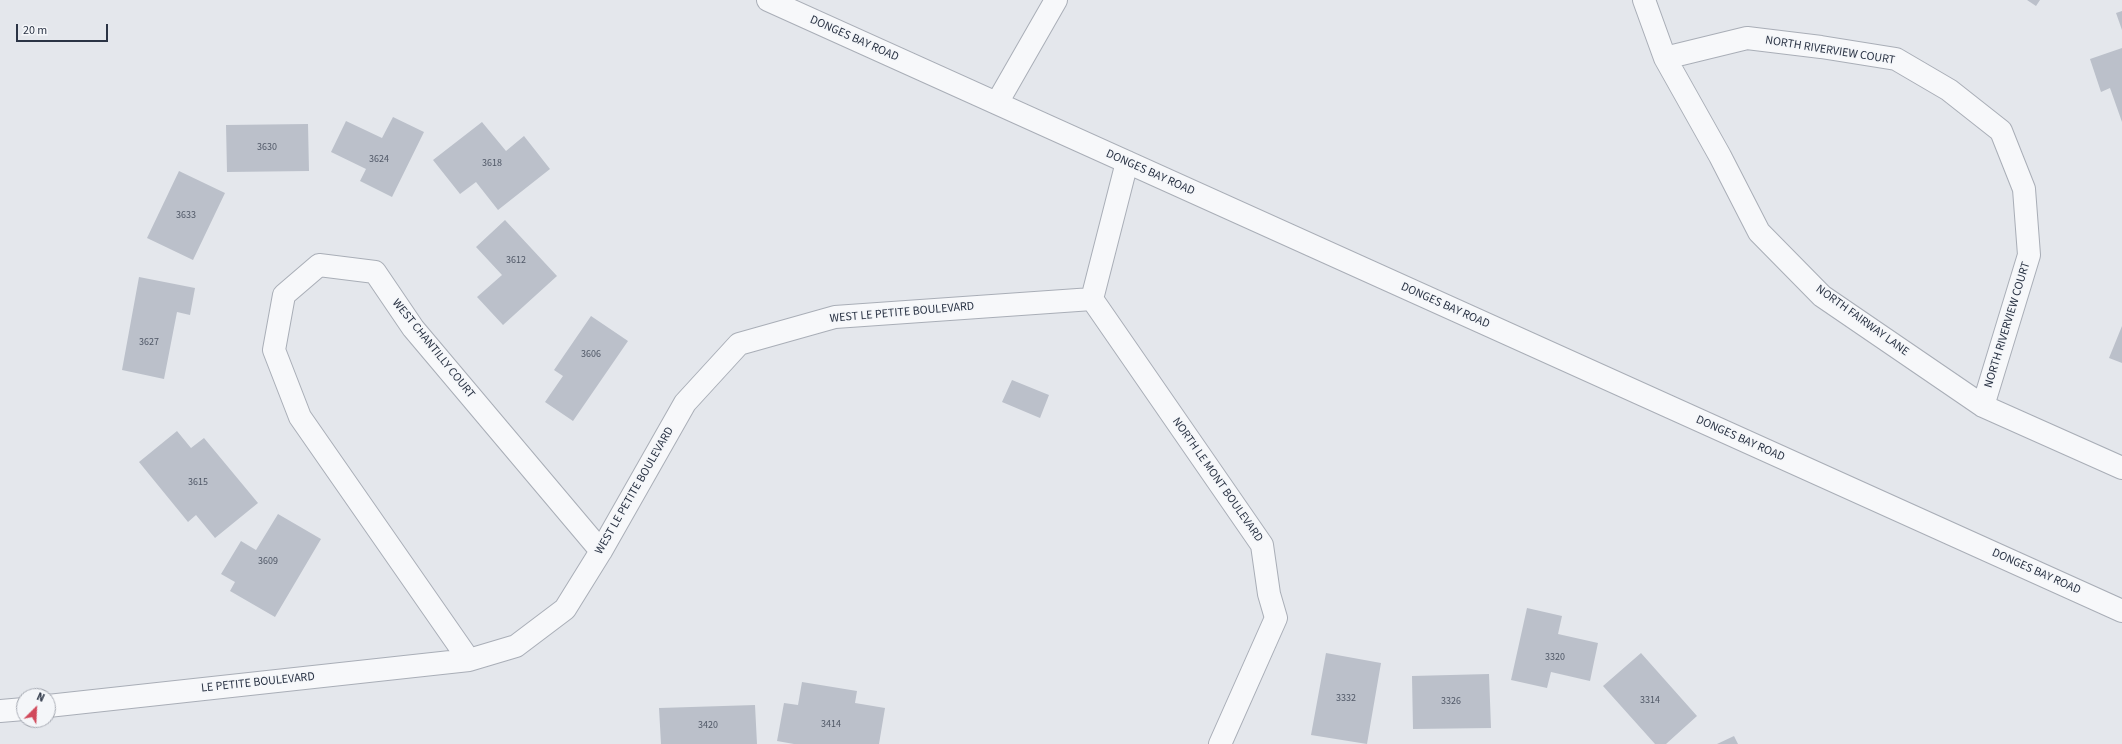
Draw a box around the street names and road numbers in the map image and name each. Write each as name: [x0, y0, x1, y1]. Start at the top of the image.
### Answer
street label: DONGES BAY ROAD: [807, 13, 901, 65]
street label: NORTH RIVERVIEW COURT: [1764, 34, 1896, 68]
street label: DONGES BAY ROAD: [1103, 147, 1197, 199]
street label: NORTH RIVERVIEW COURT: [1982, 260, 2034, 390]
street label: DONGES BAY ROAD: [1398, 280, 1492, 332]
street label: NORTH FAIRWAY LANE: [1813, 282, 1911, 360]
street label: WEST CHANTILLY COURT: [389, 296, 477, 402]
street label: WEST LE PETITE BOULEVARD: [829, 300, 975, 326]
street label: DONGES BAY ROAD: [1693, 413, 1787, 465]
street label: NORTH LE MONT BOULEVARD: [1168, 415, 1266, 545]
street label: WEST LE PETITE BOULEVARD: [593, 425, 677, 557]
street label: DONGES BAY ROAD: [1989, 546, 2083, 598]
street label: LE PETITE BOULEVARD: [201, 670, 315, 696]

